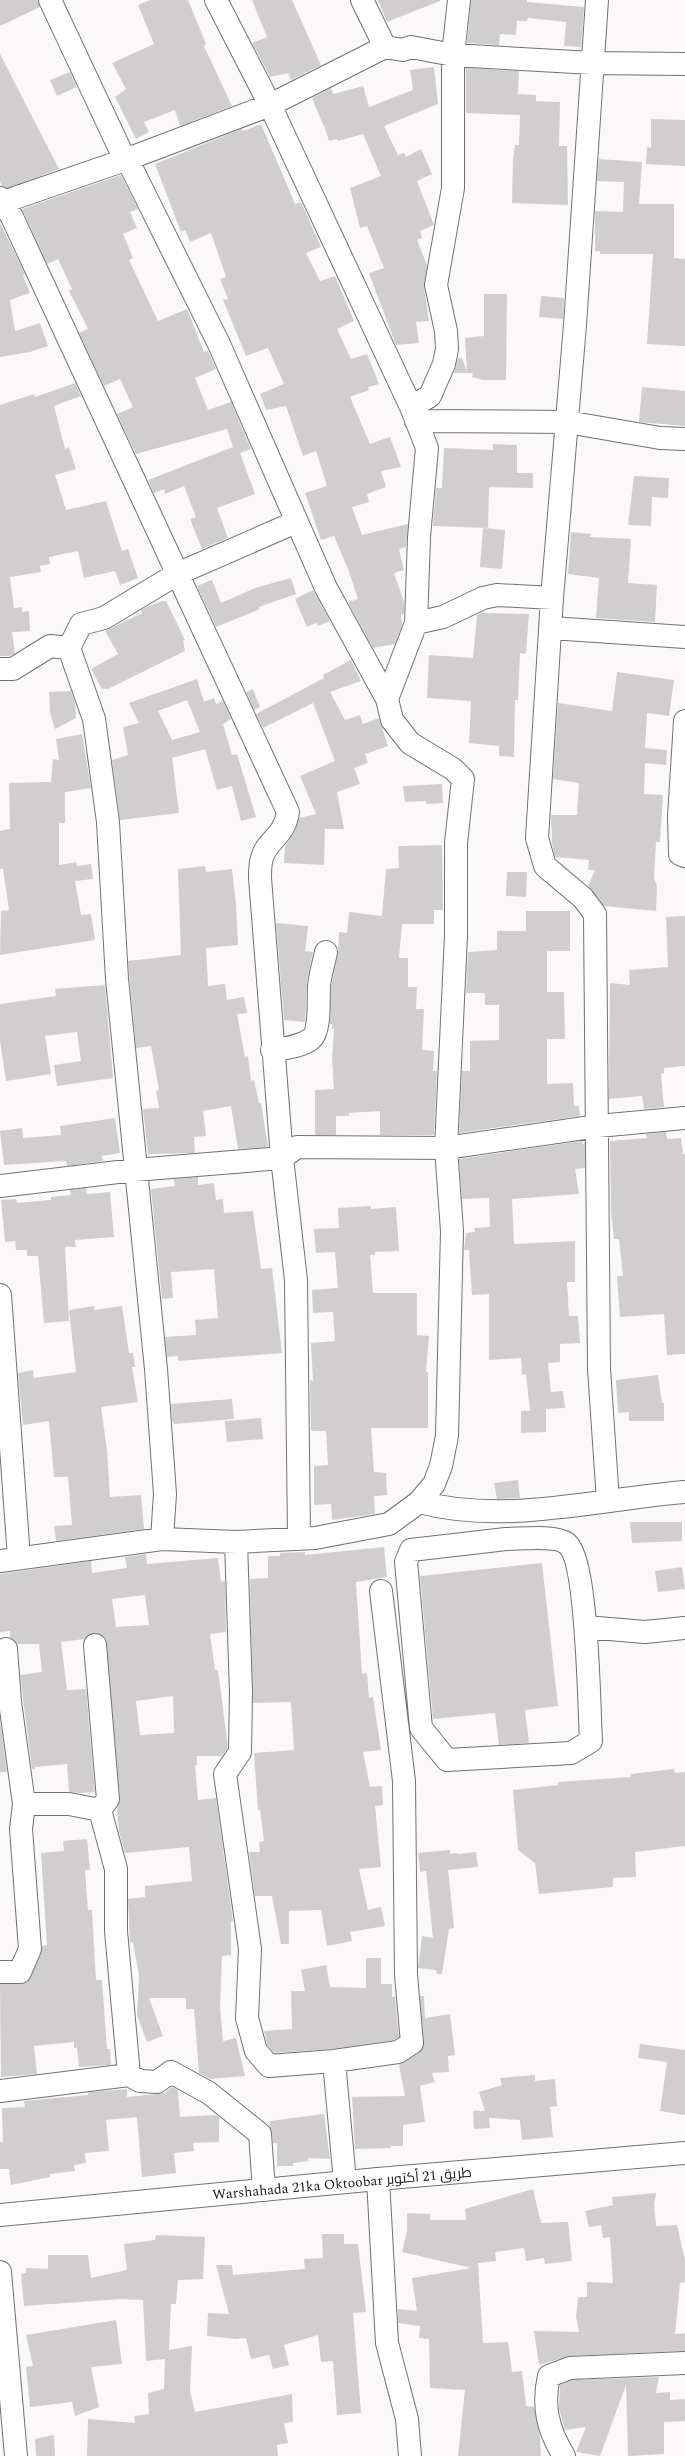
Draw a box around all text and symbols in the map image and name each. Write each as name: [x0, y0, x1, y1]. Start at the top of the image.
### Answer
street label: Warshahada 21ka Oktoobar طريق 21 أكتوبر: [212, 2162, 473, 2205]

